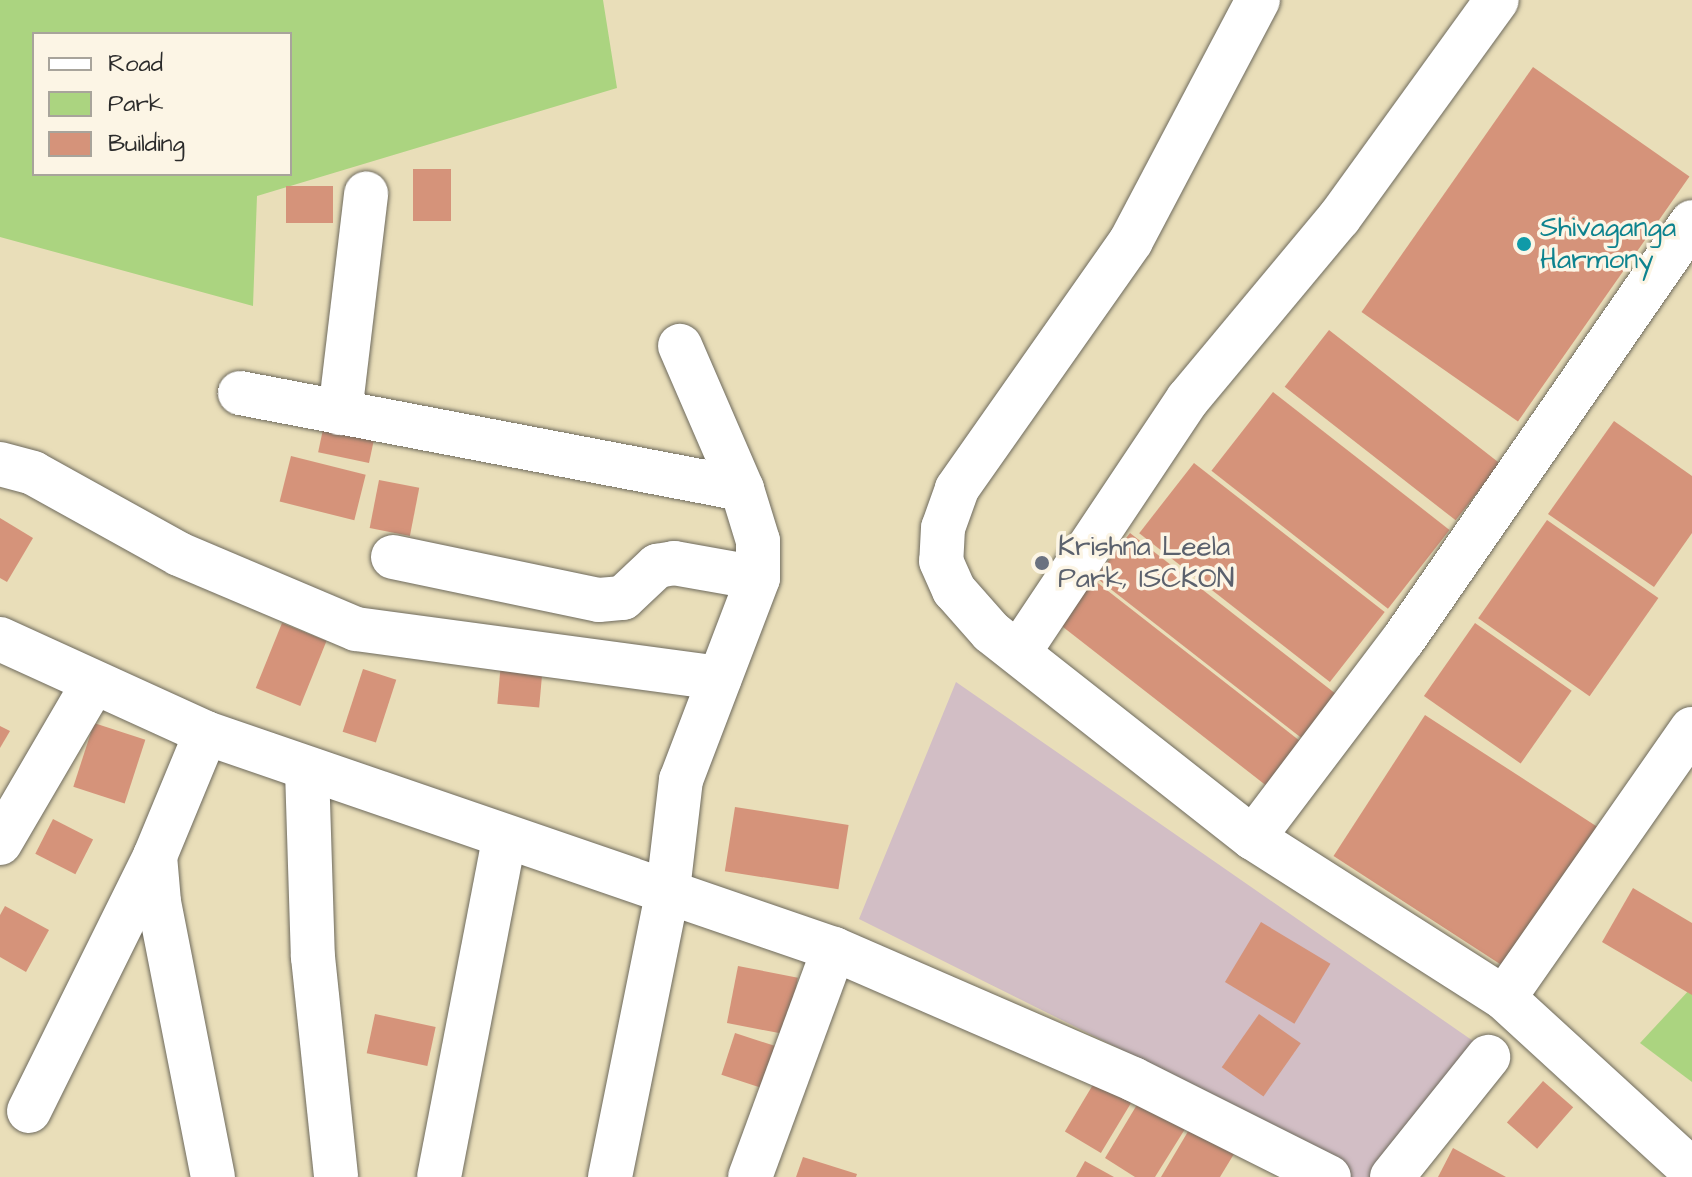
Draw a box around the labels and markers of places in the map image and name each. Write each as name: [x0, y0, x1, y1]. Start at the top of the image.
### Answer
place label: Shivaganga Harmony: [1540, 211, 1676, 277]
marker: Shivaganga Harmony: [1515, 235, 1533, 253]
place label: Krishna Leela Park, ISCKON: [1058, 530, 1234, 596]
marker: Krishna Leela Park, ISCKON: [1033, 554, 1051, 572]

